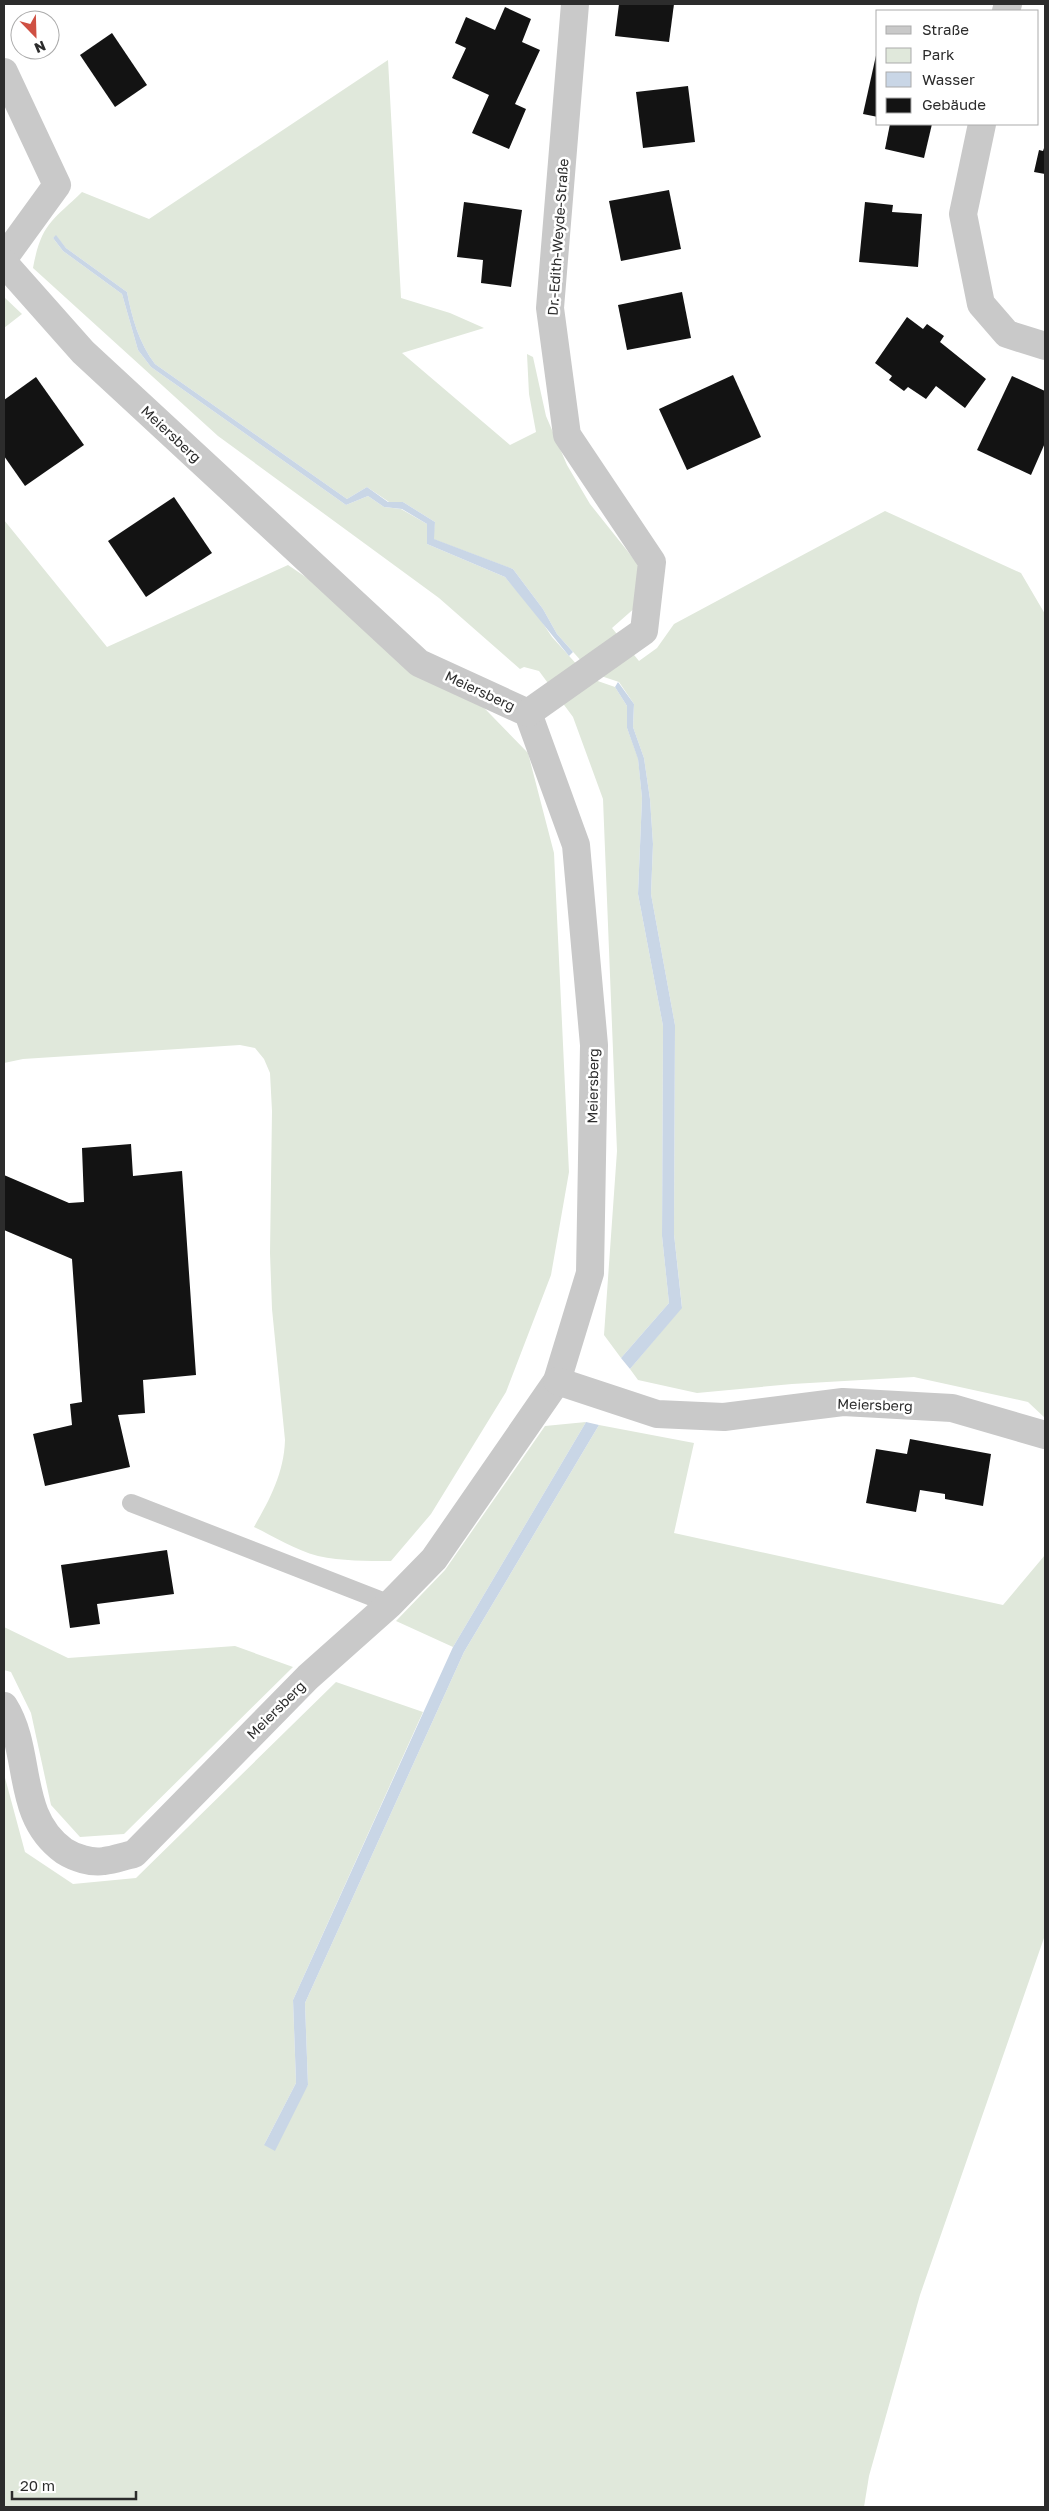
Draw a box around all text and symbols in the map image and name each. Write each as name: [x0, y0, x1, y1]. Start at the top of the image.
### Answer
north arrow: [10, 10, 60, 60]
legend: [876, 10, 1039, 125]
text: Straße: [922, 20, 969, 38]
text: N: [32, 38, 48, 57]
text: Park: [922, 45, 955, 63]
text: Wasser: [922, 70, 975, 88]
text: Gebäude: [922, 95, 986, 113]
street label: Dr.-Edith-Weyde-Straße: [544, 158, 571, 316]
street label: Meiersberg: [138, 402, 205, 466]
street label: Meiersberg: [442, 667, 518, 714]
street label: Meiersberg: [583, 1048, 602, 1124]
street label: Meiersberg: [837, 1395, 913, 1414]
street label: Meiersberg: [243, 1677, 308, 1742]
scale bar: [12, 2468, 136, 2500]
text: 20 m: [20, 2476, 55, 2494]

